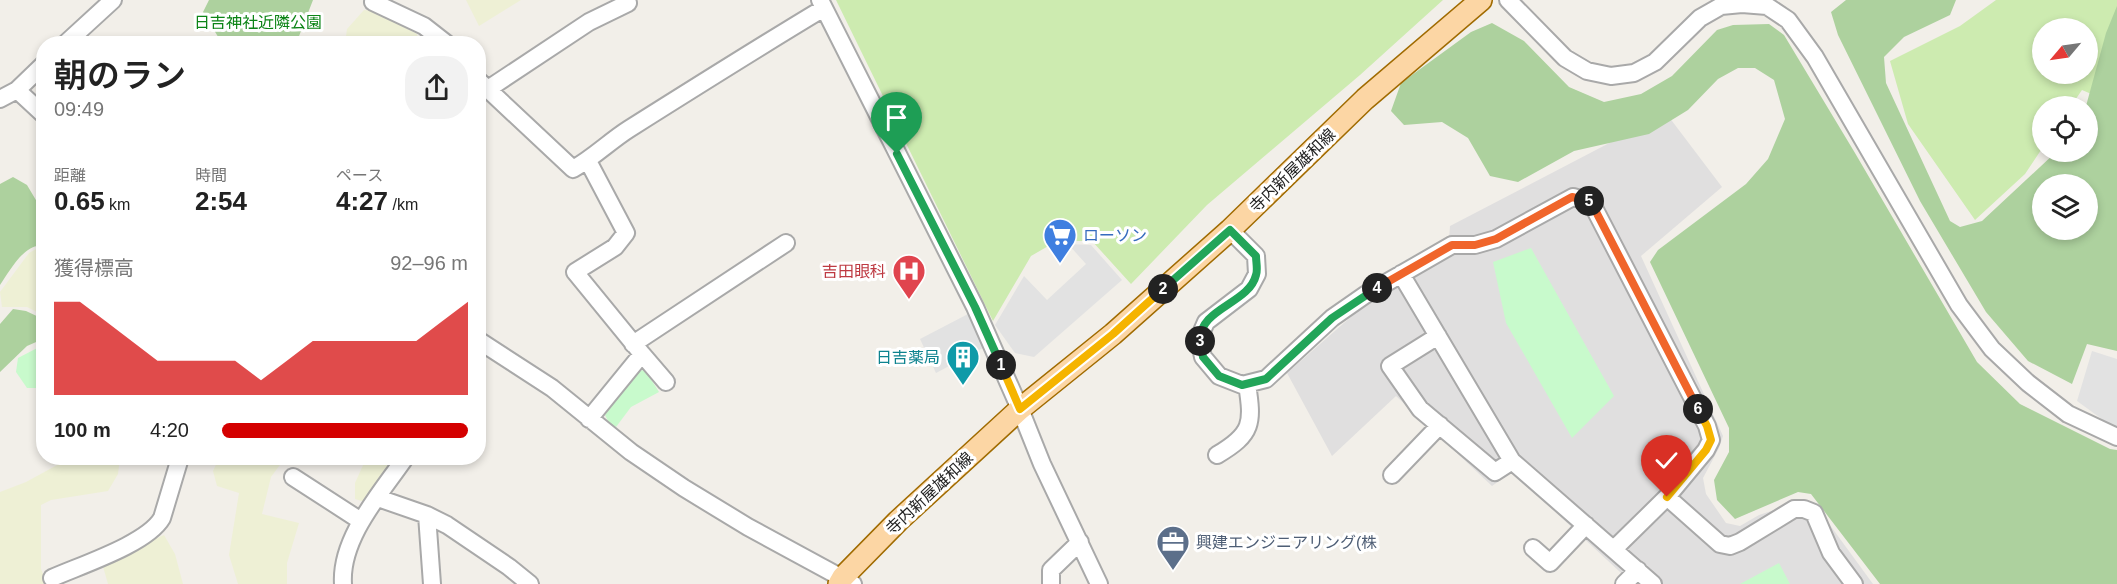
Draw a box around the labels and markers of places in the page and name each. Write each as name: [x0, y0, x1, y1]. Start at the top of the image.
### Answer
pin: [871, 92, 922, 154]
pin: 5: [1574, 186, 1604, 216]
supermarket icon: ローソン: [1042, 217, 1078, 264]
place label: ローソン: [1083, 227, 1147, 244]
hospital icon: 吉田眼科: [891, 253, 927, 300]
place label: 吉田眼科: [822, 263, 886, 280]
pin: 4: [1362, 273, 1392, 303]
pin: 2: [1148, 274, 1178, 304]
pin: 3: [1185, 326, 1215, 356]
building icon: 日吉薬局: [945, 339, 981, 386]
place label: 日吉薬局: [876, 349, 940, 366]
pin: 1: [986, 350, 1016, 380]
pin: 6: [1683, 394, 1713, 424]
pin: [1641, 435, 1692, 497]
office icon: 興建エンジニアリング(株: [1155, 524, 1191, 571]
place label: 興建エンジニアリング(株: [1196, 534, 1377, 551]

